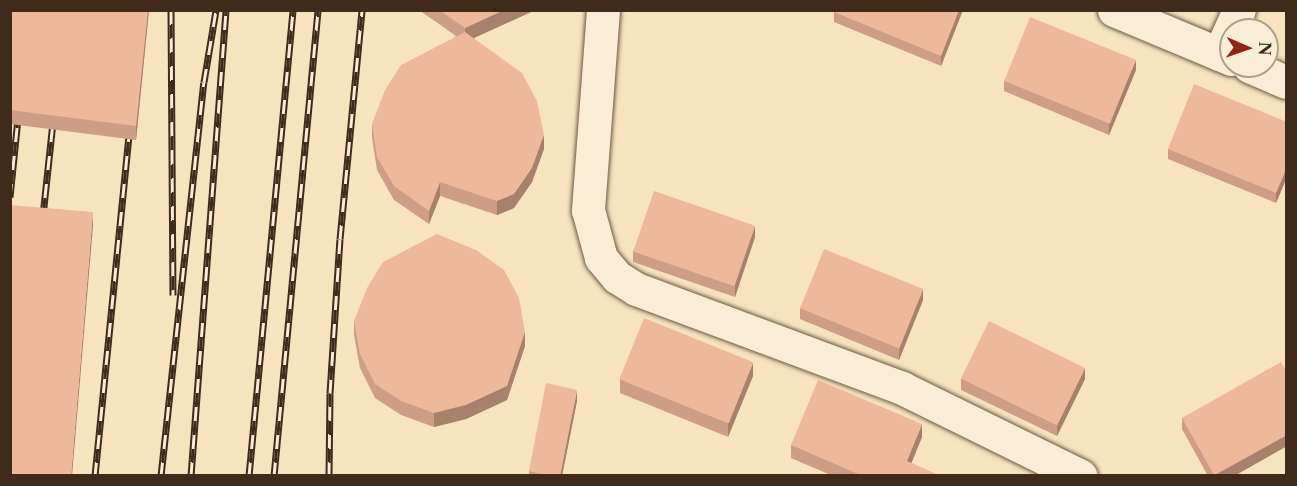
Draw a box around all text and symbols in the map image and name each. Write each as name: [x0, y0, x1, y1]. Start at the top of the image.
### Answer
north arrow: [1219, 18, 1279, 78]
text: N: [1255, 41, 1275, 56]

